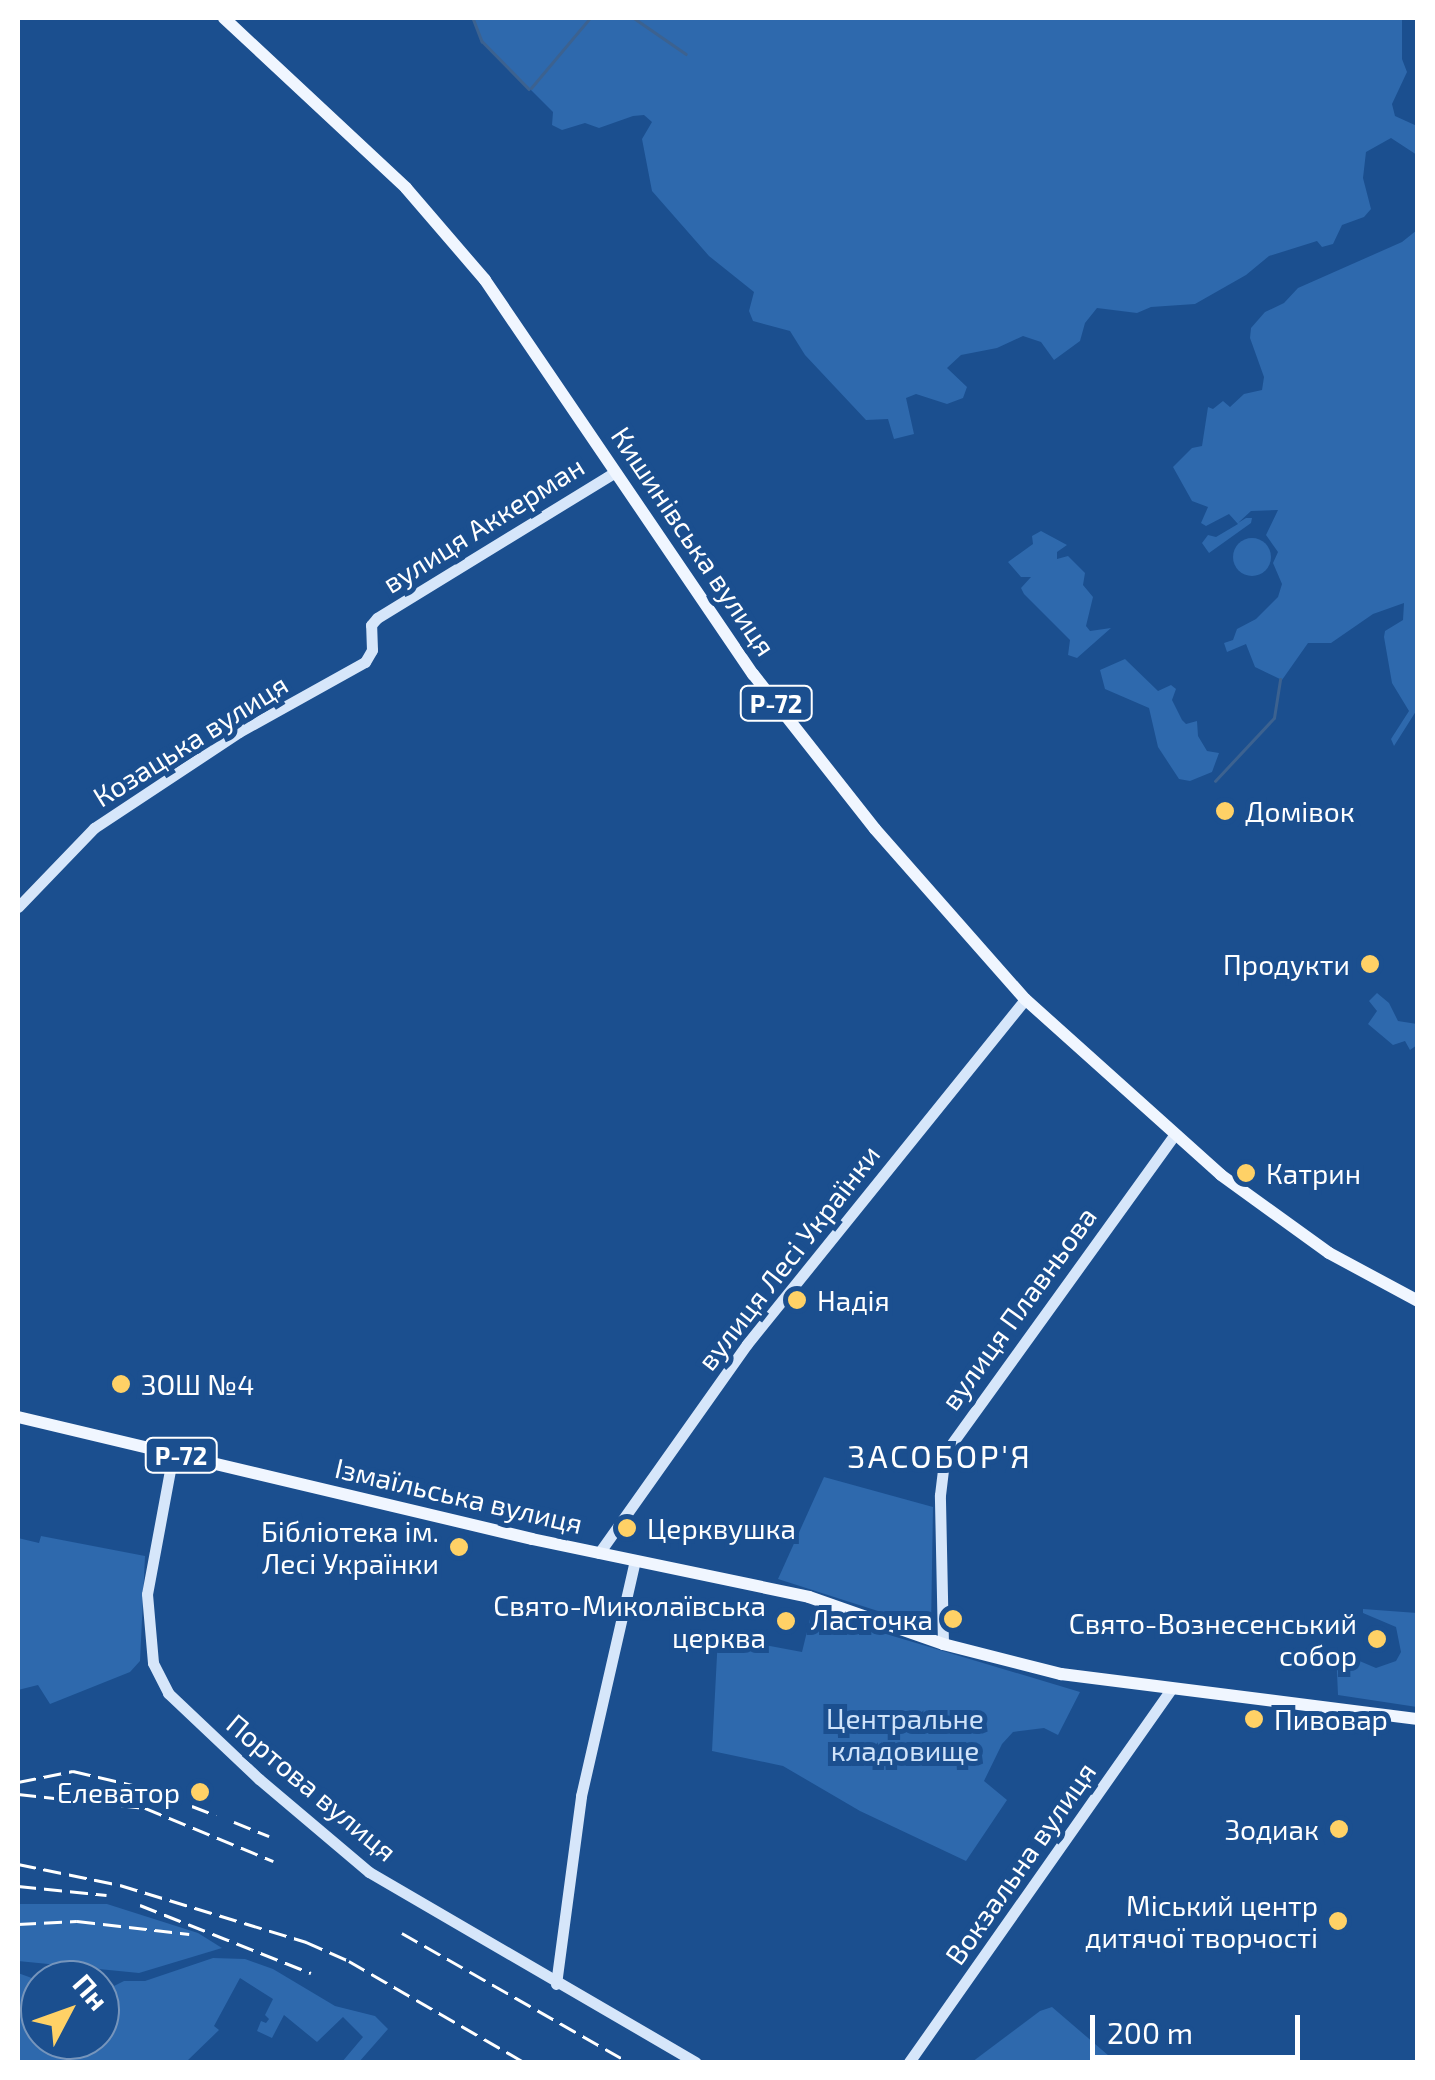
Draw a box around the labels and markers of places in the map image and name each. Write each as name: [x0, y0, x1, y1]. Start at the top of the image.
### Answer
place label: Домівок: [1245, 794, 1355, 828]
marker: Домівок: [1214, 800, 1236, 822]
place label: Продукти: [1223, 947, 1350, 981]
marker: Продукти: [1359, 953, 1381, 975]
place label: Катрин: [1266, 1156, 1361, 1190]
marker: Катрин: [1235, 1162, 1257, 1184]
place label: Надія: [817, 1283, 890, 1317]
marker: Надія: [786, 1289, 808, 1311]
place label: ЗОШ №4: [141, 1367, 254, 1401]
marker: ЗОШ №4: [110, 1373, 132, 1395]
place label: Церквушка: [647, 1511, 796, 1545]
place label: Бібліотека ім. Лесі Українки: [261, 1514, 439, 1580]
marker: Церквушка: [616, 1517, 638, 1539]
marker: Бібліотека ім. Лесі Українки: [448, 1536, 470, 1558]
place label: Свято-Миколаївська церква: [493, 1588, 766, 1654]
place label: Ласточка: [811, 1602, 933, 1636]
place label: Свято-Вознесенський собор: [1069, 1606, 1357, 1672]
marker: Ласточка: [942, 1608, 964, 1630]
marker: Свято-Миколаївська церква: [775, 1610, 797, 1632]
marker: Свято-Вознесенський собор: [1366, 1628, 1388, 1650]
place label: Пивовар: [1274, 1702, 1388, 1736]
marker: Пивовар: [1243, 1708, 1265, 1730]
place label: Елеватор: [57, 1775, 180, 1809]
marker: Елеватор: [189, 1781, 211, 1803]
place label: Зодиак: [1225, 1812, 1319, 1846]
marker: Зодиак: [1328, 1818, 1350, 1840]
place label: Міський центр дитячої творчості: [1085, 1888, 1318, 1954]
marker: Міський центр дитячої творчості: [1327, 1910, 1349, 1932]

